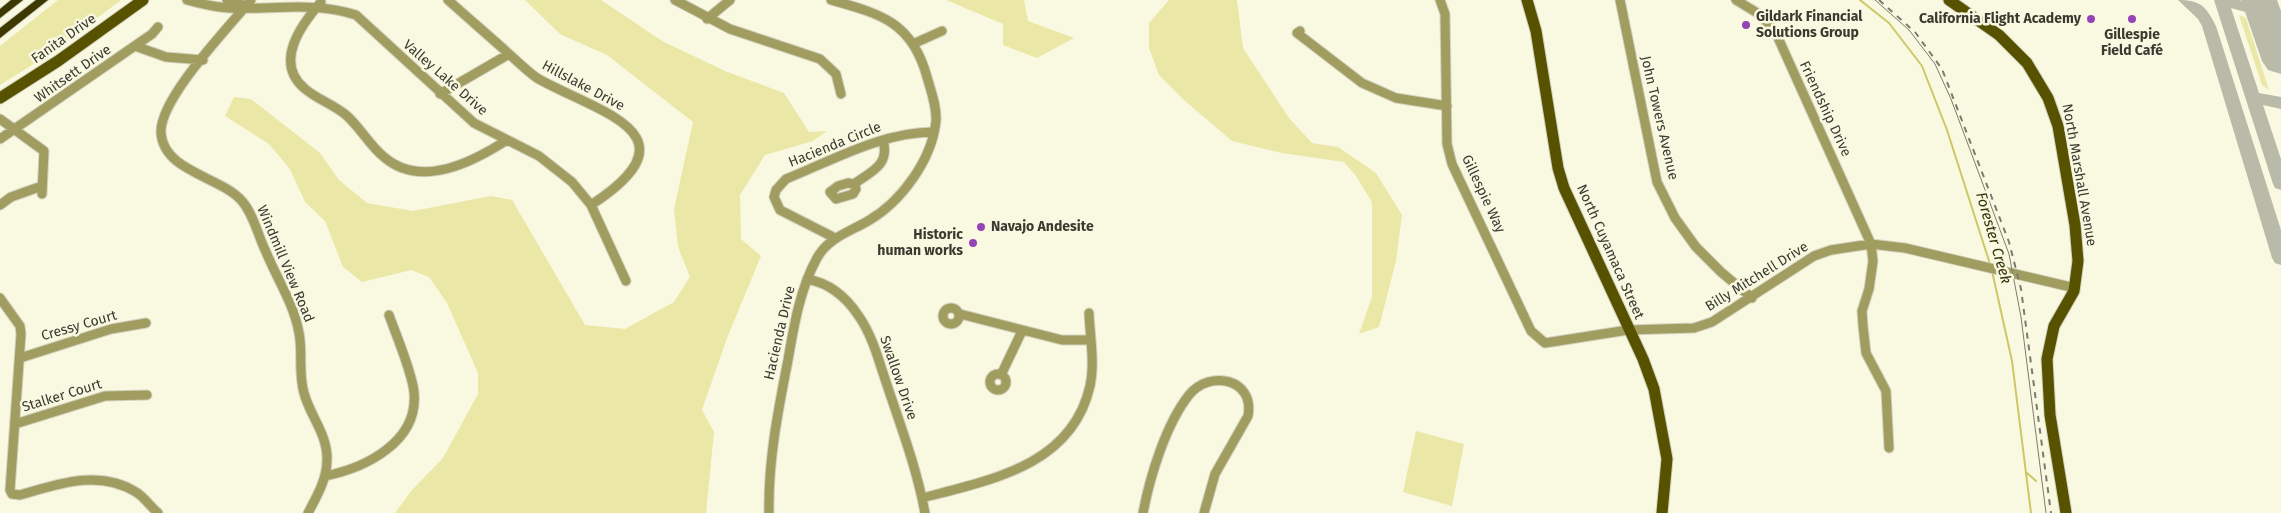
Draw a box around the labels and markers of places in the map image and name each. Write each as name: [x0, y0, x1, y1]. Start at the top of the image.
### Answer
place label: Gildark Financial Solutions Group: [1756, 9, 1862, 41]
place label: California Flight Academy: [1919, 11, 2081, 27]
marker: California Flight Academy: [2085, 13, 2097, 25]
marker: Gillespie Field Café: [2126, 13, 2138, 25]
marker: Gildark Financial Solutions Group: [1740, 19, 1752, 31]
place label: Gillespie Field Café: [2101, 27, 2163, 59]
place label: Navajo Andesite: [991, 219, 1094, 235]
marker: Navajo Andesite: [975, 221, 987, 233]
place label: Historic human works: [877, 227, 963, 260]
marker: Historic human works: [967, 237, 979, 249]

